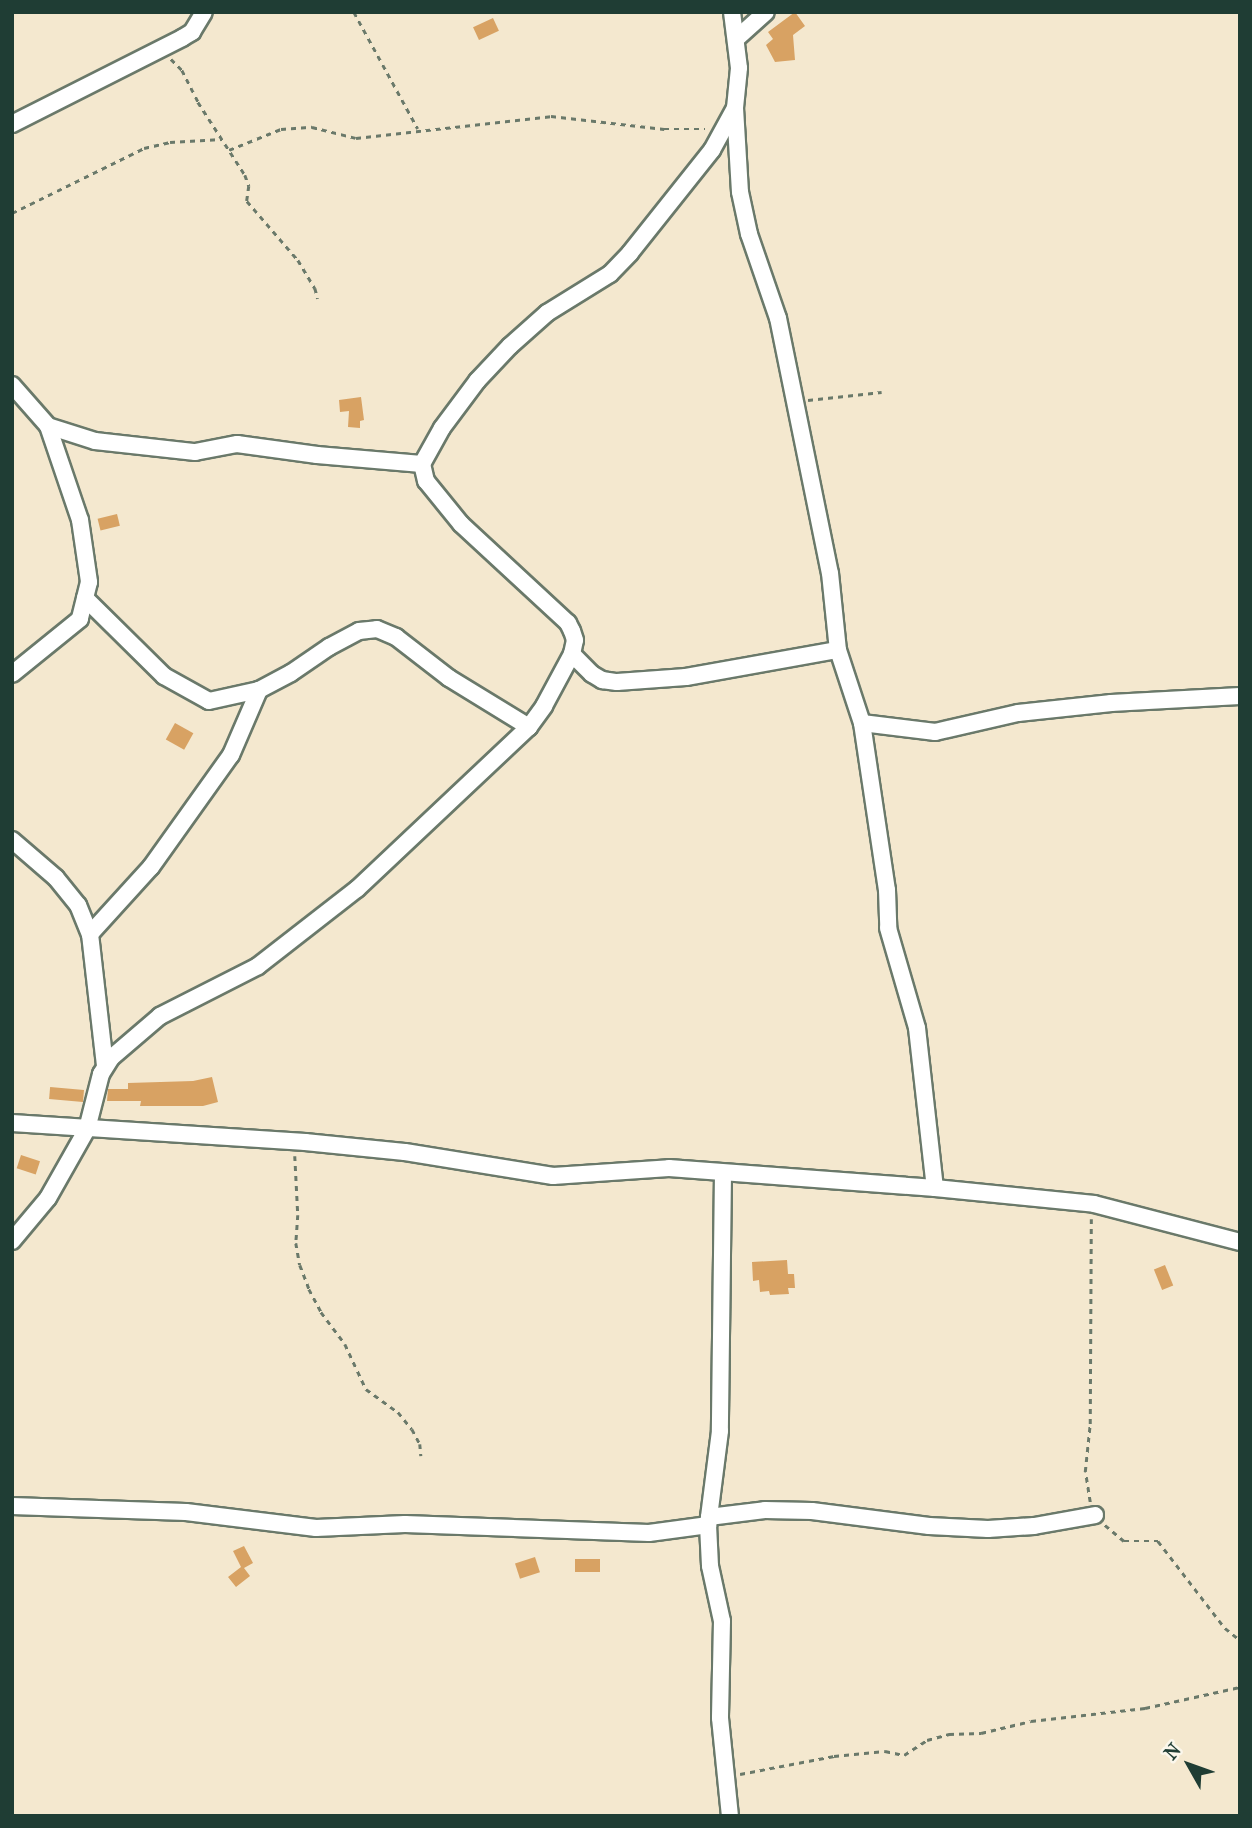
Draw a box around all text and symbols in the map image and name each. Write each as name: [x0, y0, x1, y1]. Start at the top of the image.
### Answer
north arrow: [1154, 1730, 1224, 1800]
text: N: [1160, 1739, 1186, 1764]

